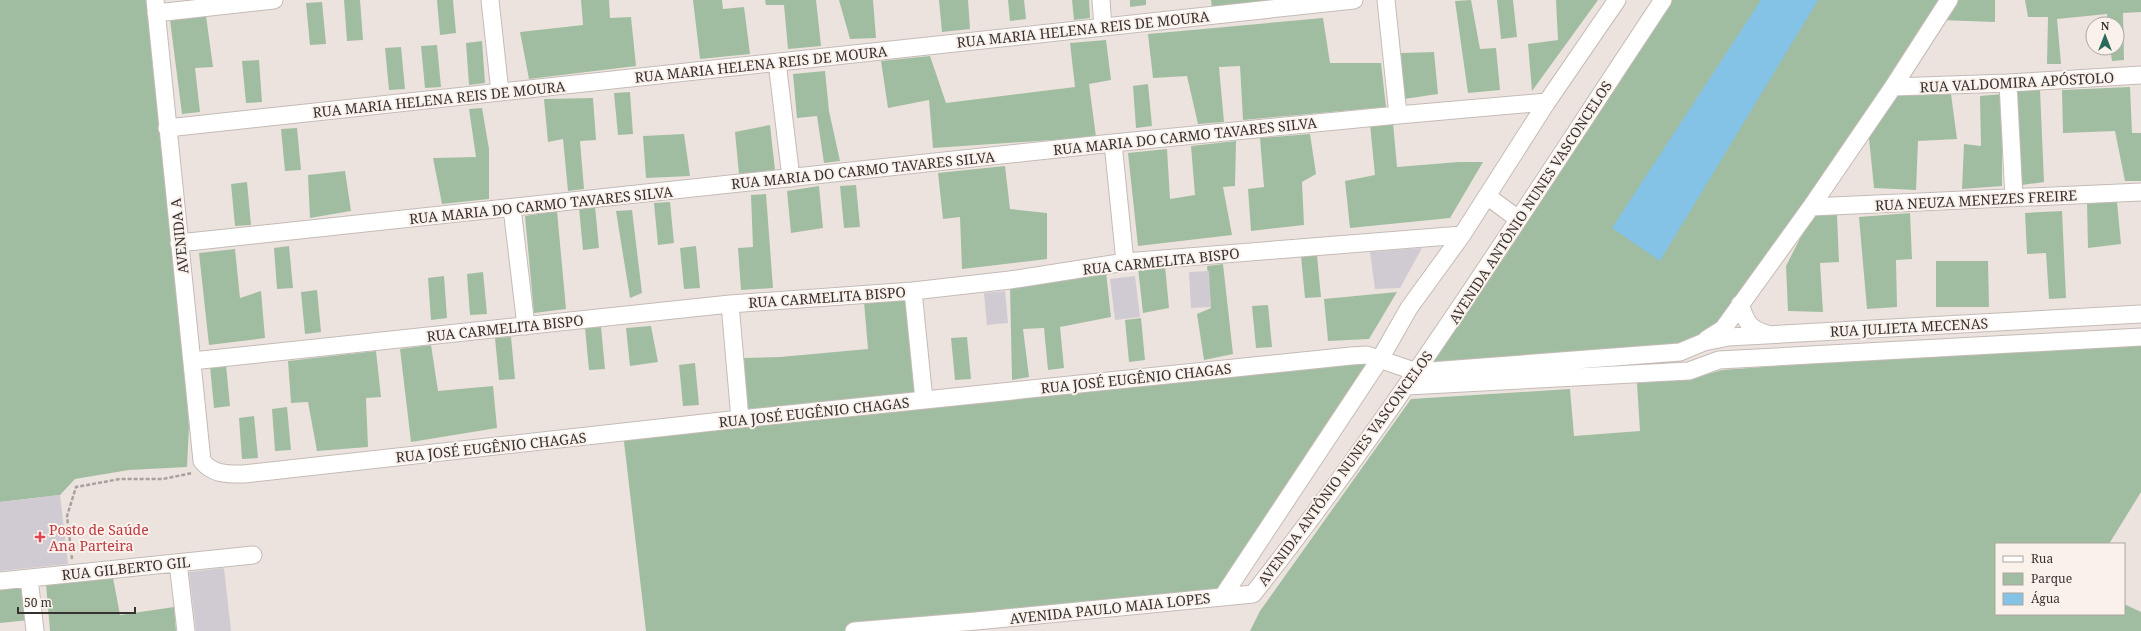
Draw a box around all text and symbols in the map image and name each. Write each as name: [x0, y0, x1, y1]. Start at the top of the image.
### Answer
street label: RUA MARIA HELENA REIS DE MOURA: [956, 6, 1210, 52]
north arrow: [2085, 16, 2125, 56]
text: N: [2101, 18, 2110, 33]
street label: RUA MARIA HELENA REIS DE MOURA: [634, 41, 888, 87]
street label: RUA VALDOMIRA APÓSTOLO: [1919, 67, 2115, 97]
street label: RUA MARIA HELENA REIS DE MOURA: [312, 76, 566, 122]
street label: AVENIDA ANTÔNIO NUNES VASCONCELOS: [1444, 77, 1616, 327]
street label: RUA MARIA DO CARMO TAVARES SILVA: [1052, 113, 1318, 159]
street label: RUA MARIA DO CARMO TAVARES SILVA: [730, 147, 996, 193]
street label: RUA MARIA DO CARMO TAVARES SILVA: [408, 182, 674, 228]
street label: RUA NEUZA MENEZES FREIRE: [1874, 185, 2078, 215]
street label: AVENIDA A: [166, 197, 192, 275]
street label: RUA CARMELITA BISPO: [1082, 243, 1240, 279]
street label: RUA CARMELITA BISPO: [748, 282, 906, 312]
street label: RUA CARMELITA BISPO: [426, 310, 584, 346]
street label: RUA JULIETA MECENAS: [1829, 313, 1989, 341]
street label: AVENIDA ANTÔNIO NUNES VASCONCELOS: [1253, 347, 1437, 589]
street label: RUA JOSÉ EUGÊNIO CHAGAS: [1040, 359, 1232, 397]
street label: RUA JOSÉ EUGÊNIO CHAGAS: [718, 393, 910, 431]
street label: RUA JOSÉ EUGÊNIO CHAGAS: [395, 428, 587, 466]
place label: Posto de Saúde Ana Parteira: [49, 520, 149, 555]
marker: Posto de Saúde Ana Parteira: [34, 531, 46, 543]
legend: [1995, 543, 2125, 615]
text: Rua: [2031, 550, 2053, 567]
street label: RUA GILBERTO GIL: [61, 552, 191, 584]
text: Parque: [2031, 570, 2072, 587]
street label: AVENIDA PAULO MAIA LOPES: [1009, 588, 1211, 628]
scale bar: [18, 589, 135, 615]
text: Água: [2031, 590, 2060, 607]
text: 50 m: [24, 594, 52, 611]

